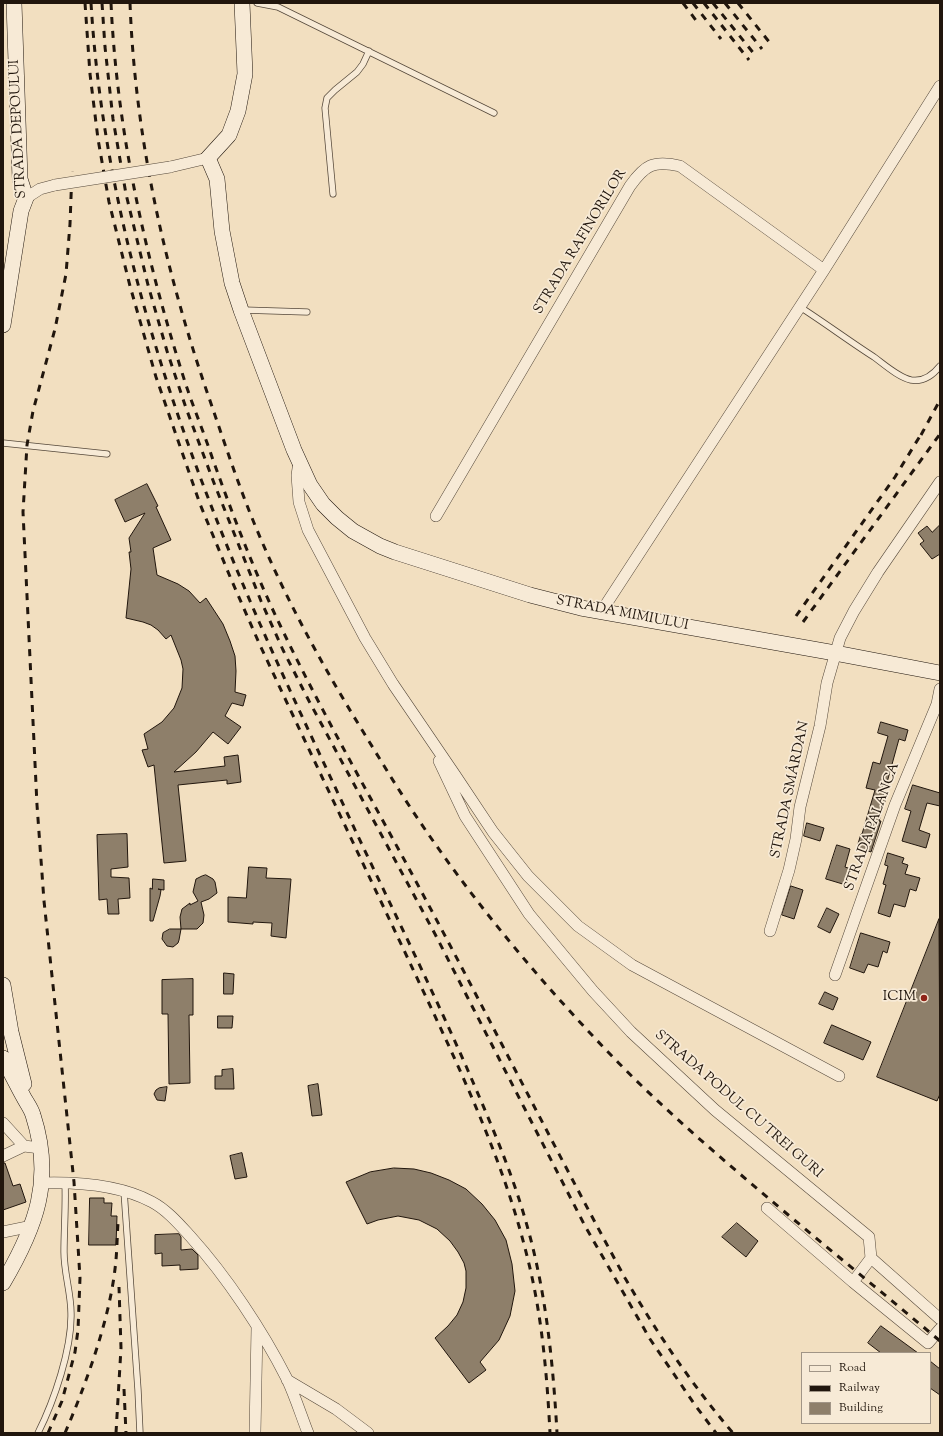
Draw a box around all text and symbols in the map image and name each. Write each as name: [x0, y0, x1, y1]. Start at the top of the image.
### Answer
street label: STRADA DEPOULUI: [7, 59, 31, 199]
street label: STRADA RAFINORILOR: [531, 166, 631, 318]
street label: STRADA MIMIULUI: [554, 593, 690, 635]
street label: STRADA SMÂRDAN: [768, 720, 814, 860]
street label: STRADA PALANCA: [842, 761, 904, 893]
place label: ICIM: [883, 990, 916, 1006]
marker: ICIM: [919, 993, 929, 1003]
street label: STRADA PODUL CU TREI GURI: [651, 1027, 825, 1183]
legend: [801, 1352, 931, 1424]
text: Road: [839, 1359, 866, 1377]
text: Railway: [839, 1379, 880, 1397]
text: Building: [839, 1399, 883, 1417]

